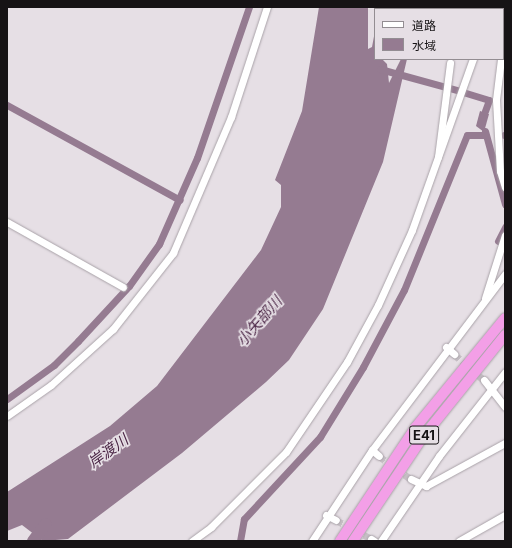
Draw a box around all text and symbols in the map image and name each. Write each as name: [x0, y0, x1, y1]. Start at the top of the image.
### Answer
legend: [374, 8, 504, 60]
text: 道路: [412, 18, 436, 33]
text: 水域: [412, 38, 436, 53]
water label: 小矢部川: [233, 292, 285, 350]
road number: E41: [409, 424, 439, 446]
water label: 岸渡川: [85, 430, 131, 472]

